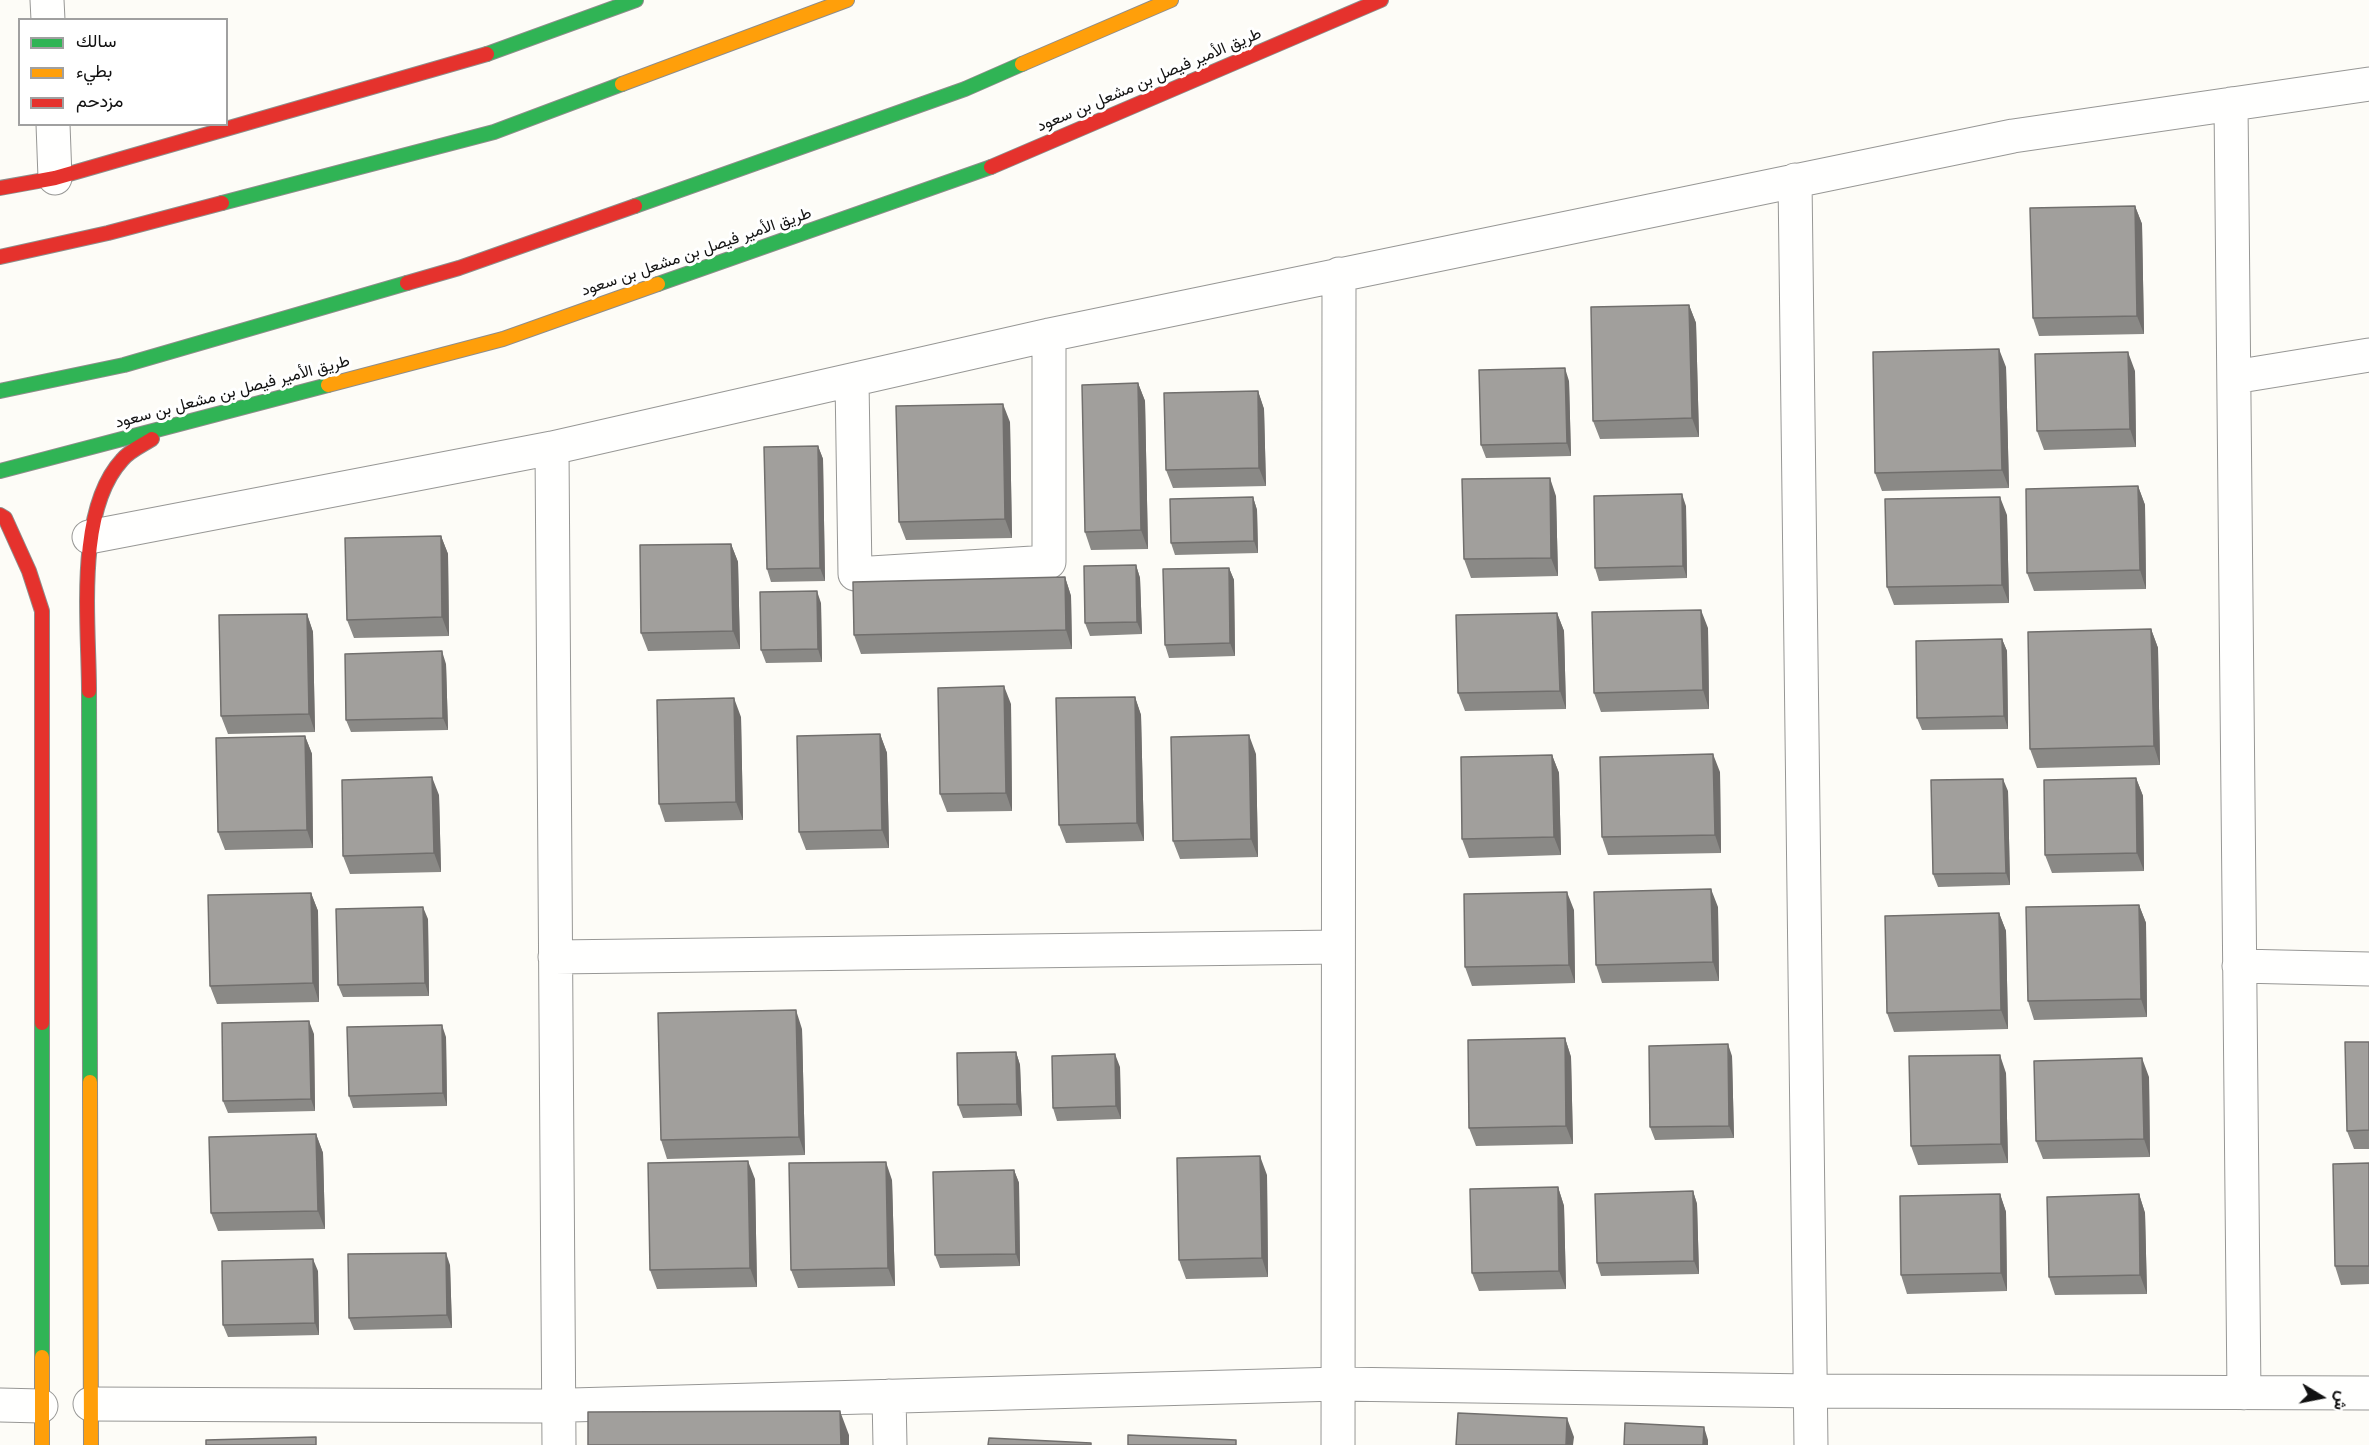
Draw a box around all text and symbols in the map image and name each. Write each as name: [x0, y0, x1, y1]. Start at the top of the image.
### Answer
legend: [18, 18, 228, 126]
street label: طريق الأمير فيصل بن مشعل بن سعود: [1035, 26, 1265, 138]
text: سالك: [76, 29, 116, 57]
text: بطيء: [76, 59, 112, 87]
text: مزدحم: [76, 89, 123, 117]
street label: طريق الأمير فيصل بن مشعل بن سعود: [579, 206, 815, 302]
street label: طريق الأمير فيصل بن مشعل بن سعود: [114, 353, 352, 435]
north arrow: [2291, 1367, 2351, 1427]
text: ش: [2325, 1389, 2353, 1412]

